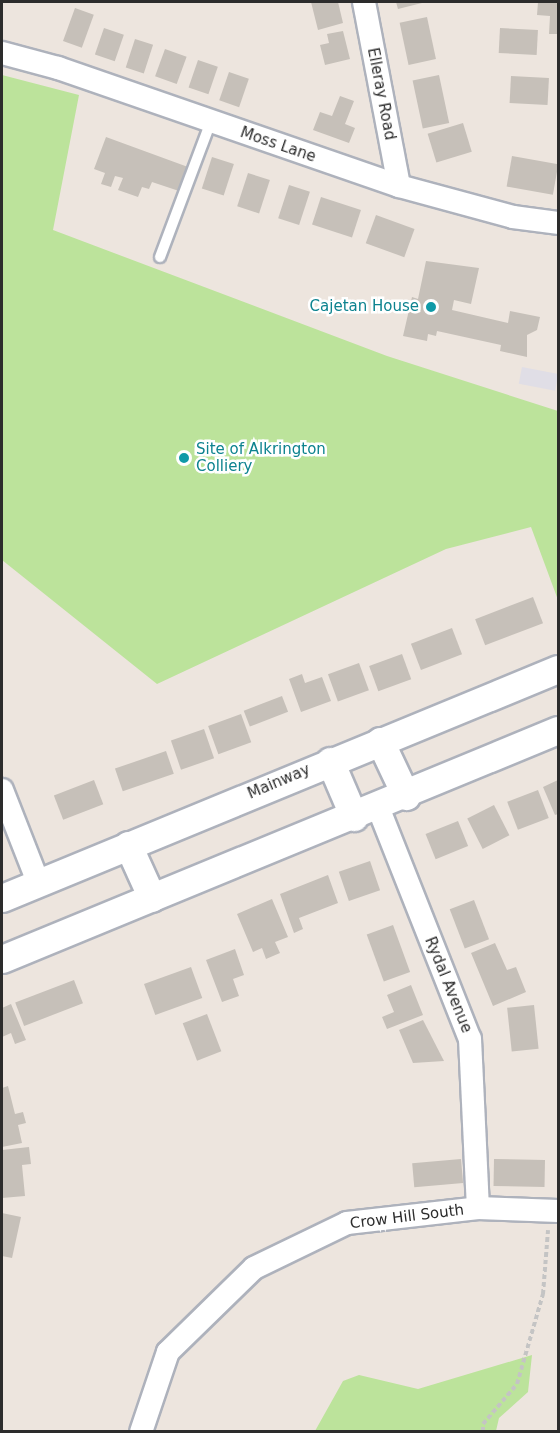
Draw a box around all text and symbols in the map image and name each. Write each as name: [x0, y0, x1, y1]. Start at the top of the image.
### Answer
street label: Elleray Road: [363, 46, 399, 142]
street label: Moss Lane: [238, 124, 318, 166]
place label: Cajetan House: [310, 298, 419, 316]
marker: Cajetan House: [424, 300, 438, 314]
place label: Site of Alkrington Colliery: [196, 440, 326, 475]
marker: Site of Alkrington Colliery: [177, 451, 191, 465]
street label: Mainway: [245, 761, 313, 803]
street label: Rydal Avenue: [421, 934, 475, 1036]
street label: Crow Hill South: [349, 1201, 465, 1233]

